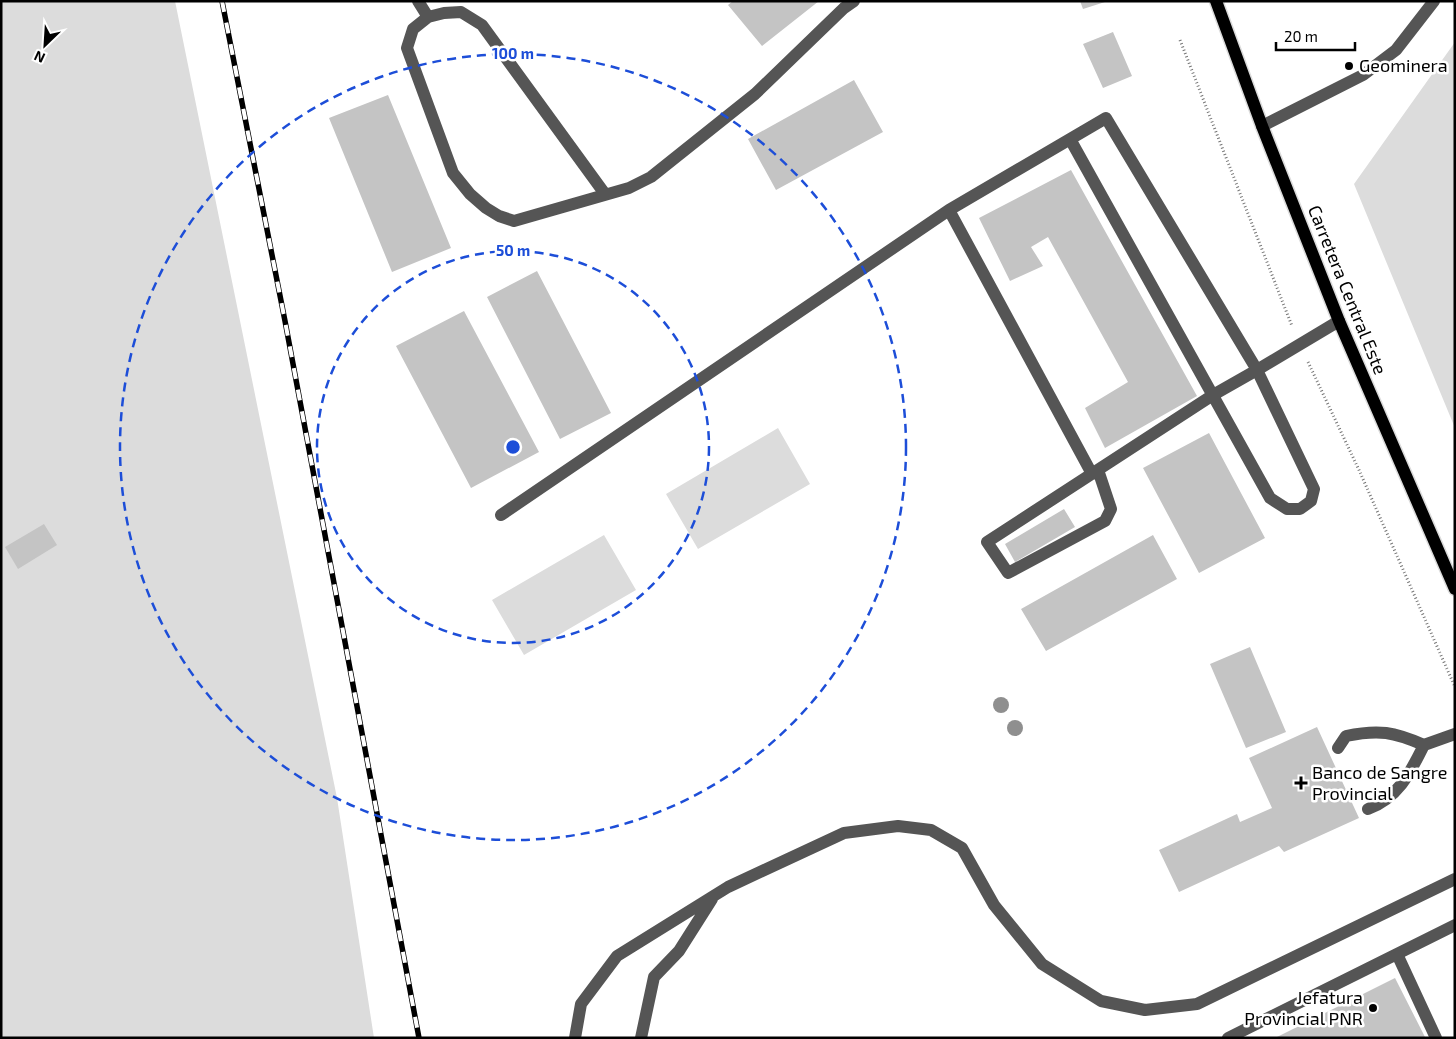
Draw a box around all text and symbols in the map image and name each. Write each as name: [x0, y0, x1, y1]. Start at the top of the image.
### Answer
north arrow: [20, 20, 70, 70]
scale bar: [1276, 20, 1355, 52]
text: 20 m: [1284, 27, 1318, 45]
text: 100 m: [492, 44, 534, 62]
text: N: [31, 47, 47, 67]
place label: Geominera: [1359, 54, 1448, 76]
marker: Geominera: [1343, 60, 1355, 72]
street label: Carretera Central Este: [1304, 202, 1392, 377]
text: 50 m: [496, 241, 530, 259]
centre of rings: [504, 438, 522, 456]
place label: Banco de Sangre Provincial: [1312, 761, 1448, 804]
marker: Banco de Sangre Provincial: [1294, 776, 1308, 790]
place label: Jefatura Provincial PNR: [1244, 986, 1363, 1029]
marker: Jefatura Provincial PNR: [1367, 1002, 1379, 1014]

